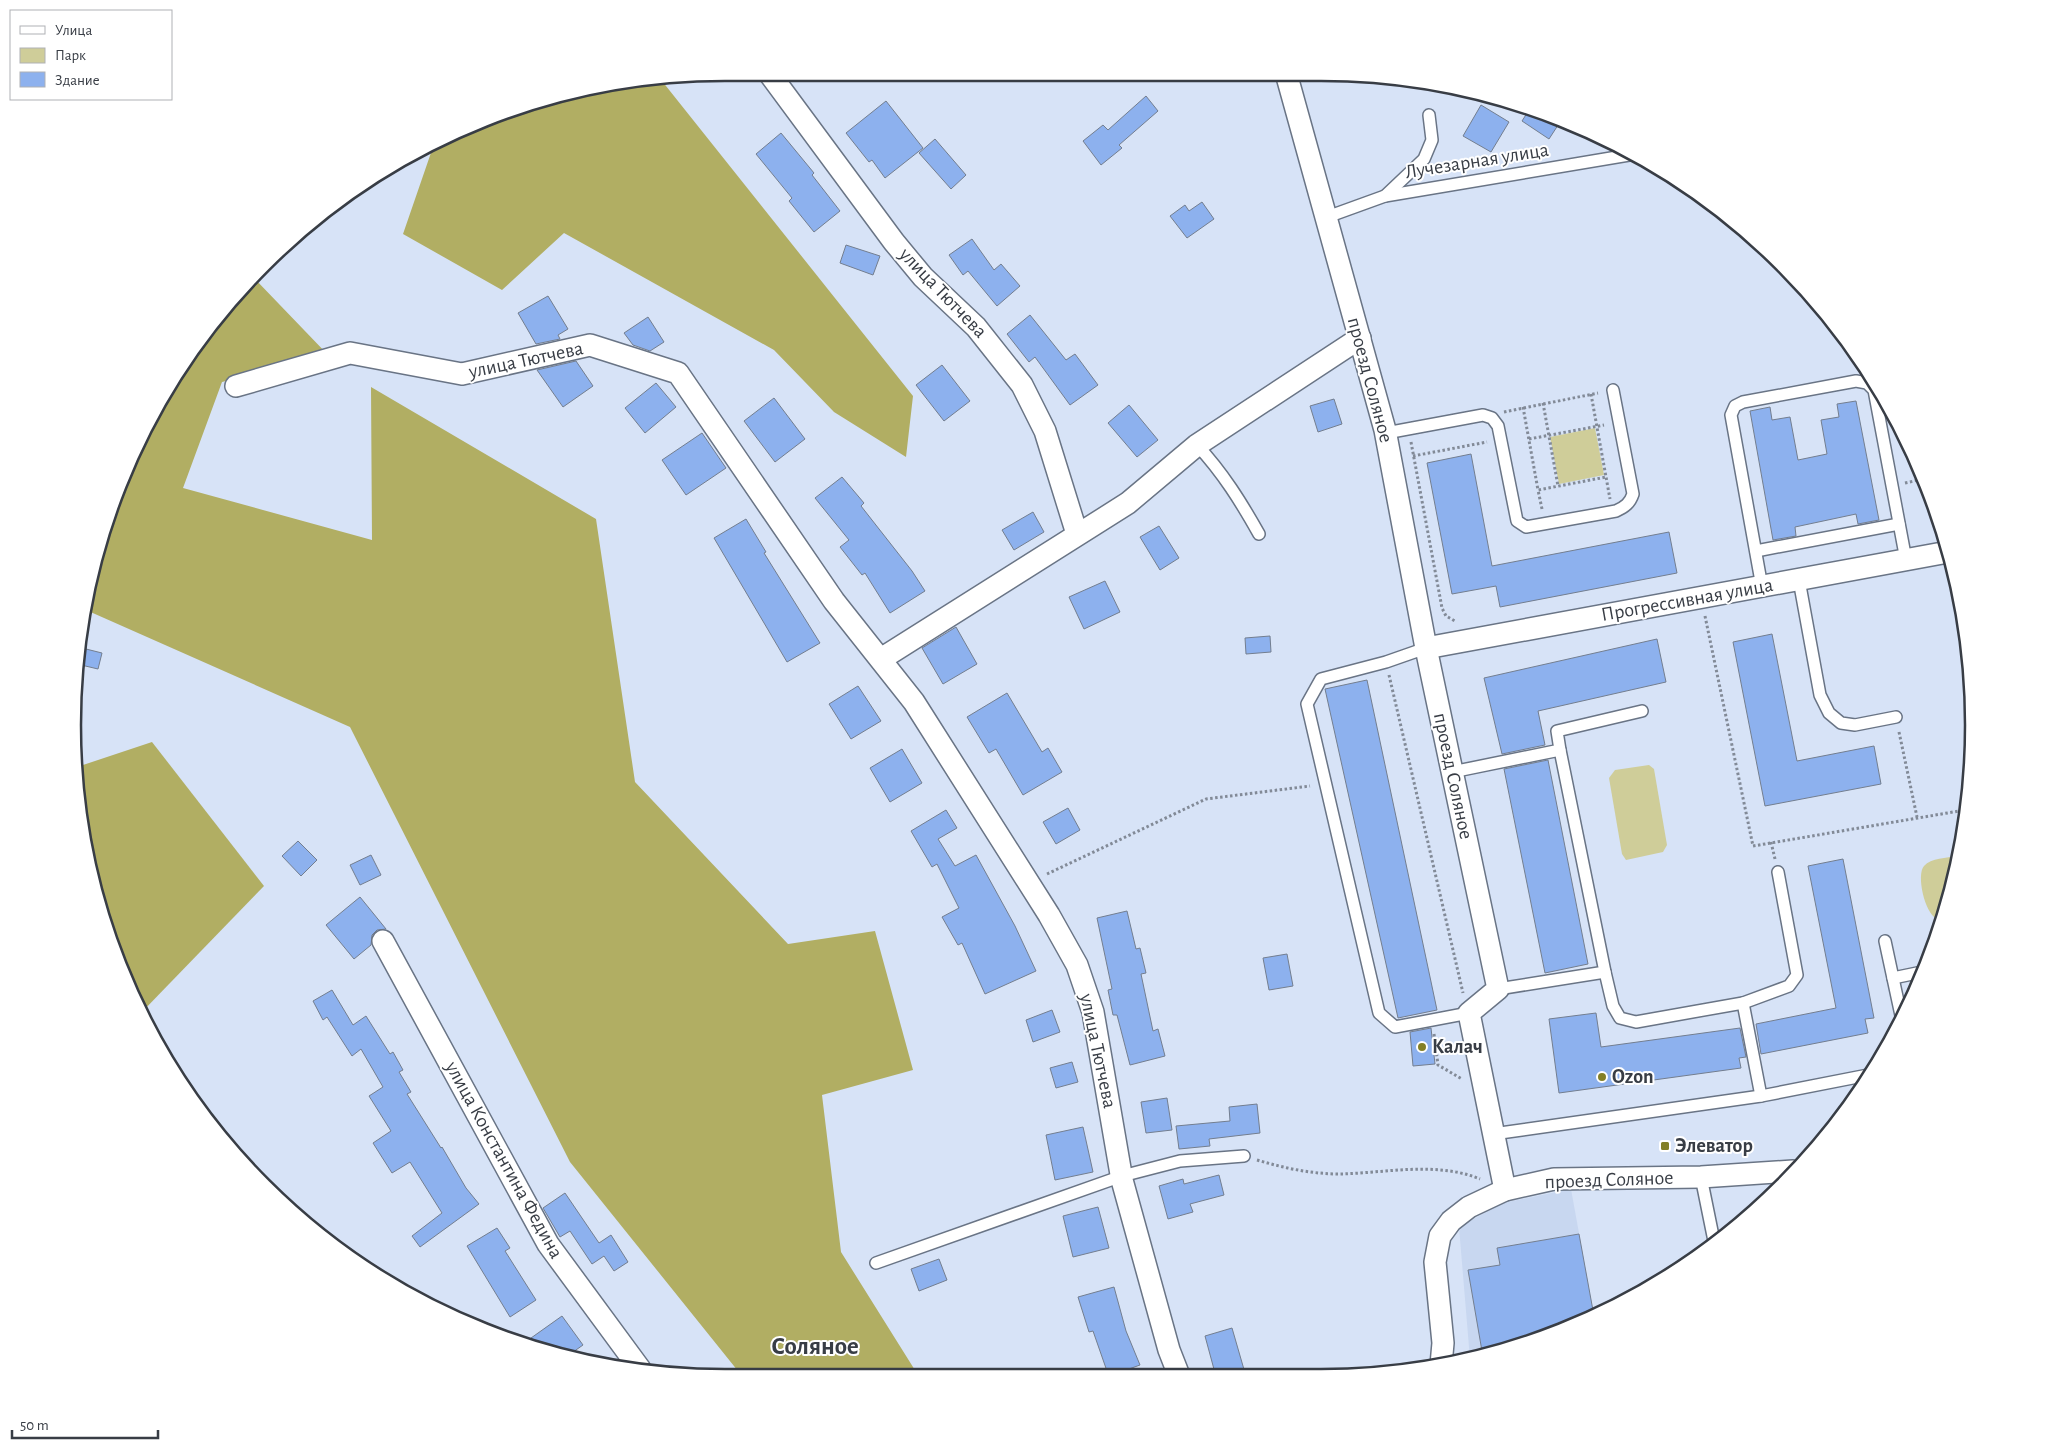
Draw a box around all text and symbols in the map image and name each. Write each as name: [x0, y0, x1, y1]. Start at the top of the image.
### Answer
legend: [10, 10, 172, 100]
text: Улица: [55, 23, 92, 38]
text: Парк: [55, 48, 86, 63]
text: Здание: [55, 73, 100, 88]
street label: Лучезарная улица: [1404, 140, 1550, 182]
street label: улица Тютчева: [895, 243, 991, 342]
street label: проезд Соляное: [1344, 315, 1396, 445]
street label: улица Тютчева: [466, 338, 585, 382]
street label: Прогрессивная улица: [1599, 575, 1775, 625]
street label: проезд Соляное: [1430, 711, 1476, 841]
street label: улица Тютчева: [1076, 991, 1120, 1110]
place label: Калач: [1432, 1037, 1483, 1057]
marker: Калач: [1416, 1041, 1428, 1053]
street label: улица Константина Федина: [441, 1057, 567, 1262]
place label: Ozon: [1612, 1067, 1654, 1087]
marker: Ozon: [1596, 1071, 1608, 1083]
place label: Элеватор: [1675, 1136, 1753, 1156]
marker: Элеватор: [1659, 1140, 1671, 1152]
street label: проезд Соляное: [1544, 1168, 1674, 1192]
district label: Соляное: [771, 1334, 859, 1359]
scale bar: [12, 1408, 159, 1440]
text: 50 m: [20, 1418, 49, 1433]

